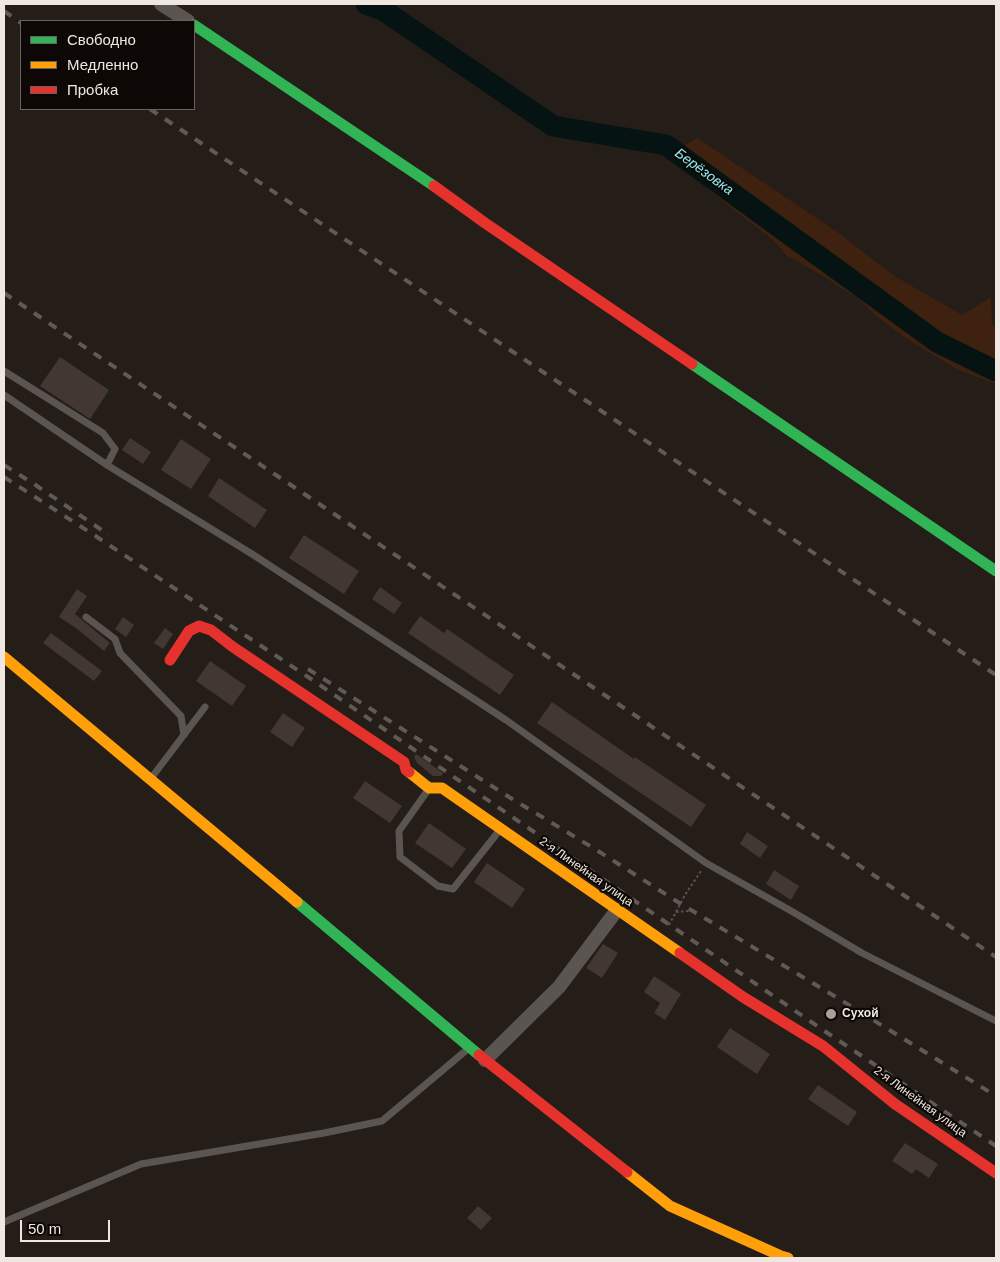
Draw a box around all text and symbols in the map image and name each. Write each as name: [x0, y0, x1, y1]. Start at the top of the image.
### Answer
legend: [20, 20, 195, 110]
text: Свободно: [67, 31, 136, 48]
text: Медленно: [67, 56, 138, 73]
text: Пробка: [67, 81, 118, 98]
water label: Берёзовка: [671, 145, 737, 199]
street label: 2-я Линейная улица: [536, 834, 636, 910]
marker: Сухой: [824, 1007, 838, 1021]
place label: Сухой: [842, 1007, 879, 1021]
street label: 2-я Линейная улица: [871, 1063, 969, 1141]
scale bar: [22, 1210, 112, 1242]
text: 50 m: [28, 1220, 61, 1237]

